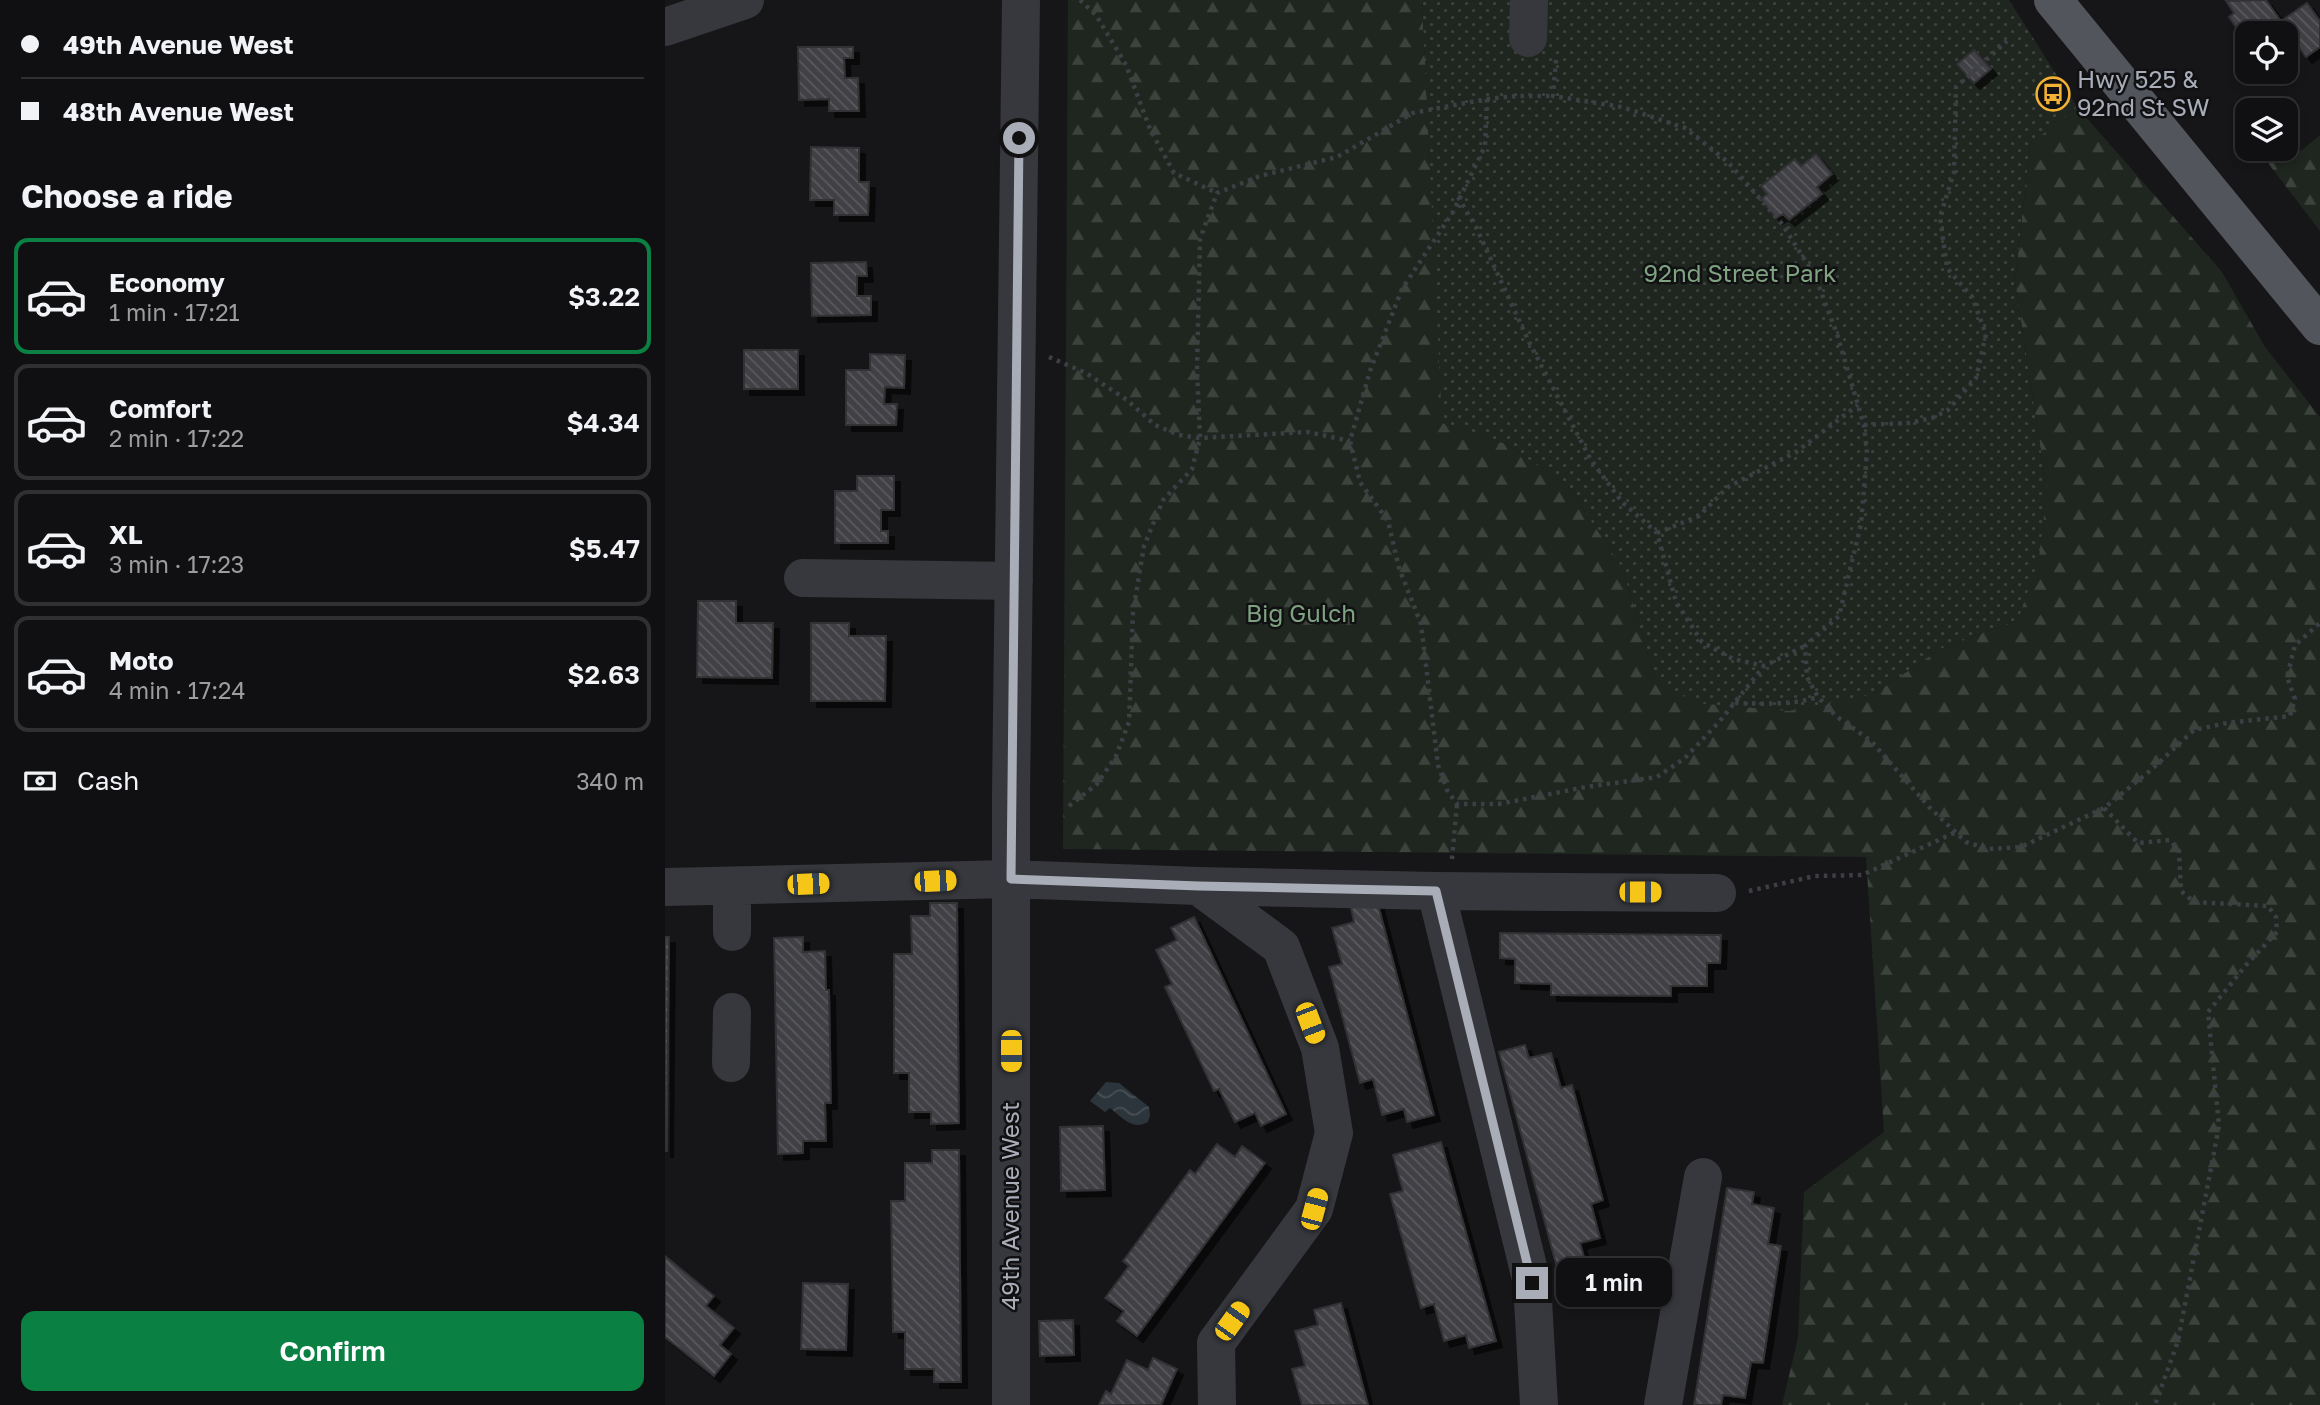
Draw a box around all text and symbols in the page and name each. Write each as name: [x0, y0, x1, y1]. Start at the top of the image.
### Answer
map controls: [2235, 21, 2298, 161]
button: locate: [2235, 21, 2298, 84]
text: 49th Avenue West: [63, 29, 294, 60]
place label: Hwy 525 & 92nd St SW: [2077, 64, 2210, 121]
bus stop icon: Hwy 525 & 92nd St SW: [2034, 75, 2072, 113]
text: 48th Avenue West: [63, 96, 294, 127]
button: layers: [2235, 98, 2298, 161]
route start: [1003, 122, 1035, 154]
text: Choose a ride: [21, 177, 233, 215]
park label: 92nd Street Park: [1644, 258, 1836, 287]
icon: car: [25, 265, 88, 328]
text: Economy: [109, 267, 225, 298]
text: $3.22: [568, 281, 640, 312]
text: 1 min · 17:21: [109, 298, 240, 326]
icon: car: [25, 391, 88, 454]
text: Comfort: [109, 393, 212, 424]
text: $4.34: [566, 407, 640, 438]
text: 2 min · 17:22: [109, 424, 244, 452]
icon: car: [25, 517, 88, 580]
text: XL: [109, 519, 143, 550]
text: $5.47: [569, 533, 640, 564]
text: 3 min · 17:23: [109, 550, 244, 578]
park label: Big Gulch: [1246, 598, 1356, 627]
icon: car: [25, 643, 88, 706]
text: Moto: [109, 645, 174, 676]
text: $2.63: [567, 659, 640, 690]
text: 4 min · 17:24: [109, 676, 245, 704]
icon: cash: [21, 762, 59, 800]
text: Cash: [77, 765, 139, 796]
text: 340 m: [576, 767, 644, 795]
car: [914, 870, 957, 892]
car: [787, 873, 830, 895]
car: [1620, 882, 1662, 903]
car: [1293, 1000, 1328, 1046]
car: [1001, 1030, 1022, 1072]
street label: 49th Avenue West: [995, 1102, 1024, 1310]
car: [1299, 1186, 1330, 1232]
callout: 1 min: [1557, 1258, 1672, 1308]
route end: [1516, 1267, 1548, 1299]
text: 1 min: [1585, 1268, 1643, 1296]
car: [1212, 1298, 1253, 1344]
button: Confirm: [21, 1311, 644, 1391]

